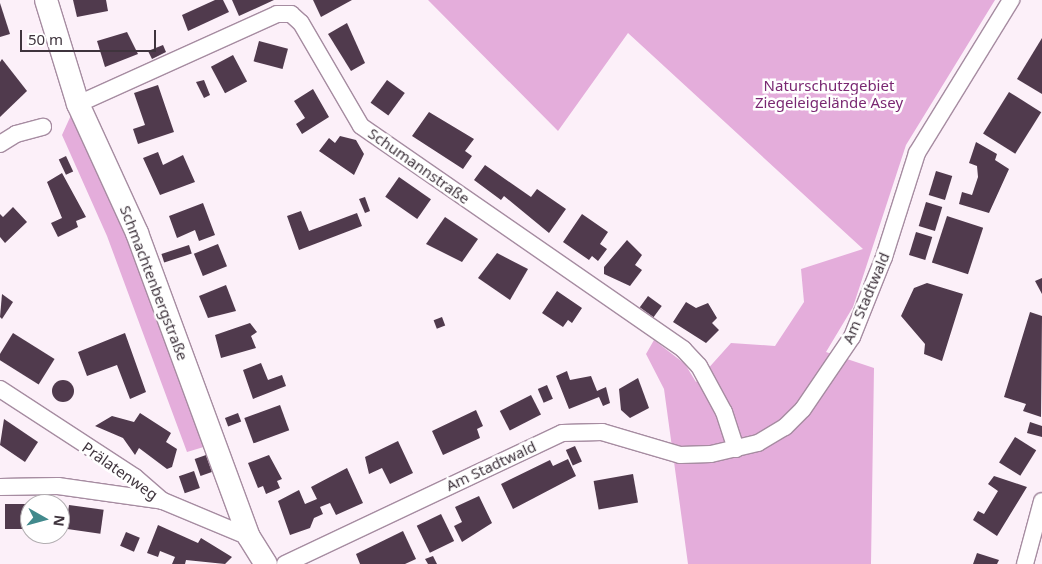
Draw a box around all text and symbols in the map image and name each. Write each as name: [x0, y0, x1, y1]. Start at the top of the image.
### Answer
scale bar: [22, 20, 159, 52]
text: 50 m: [28, 29, 63, 49]
park label: Naturschutzgebiet Ziegeleigelände Asey: [755, 76, 903, 111]
street label: Schumannstraße: [365, 124, 473, 208]
street label: Schmachtenbergstraße: [116, 203, 192, 363]
street label: Am Stadtwald: [839, 250, 893, 346]
street label: Am Stadtwald: [443, 437, 539, 495]
street label: Prälatenweg: [79, 438, 161, 504]
north arrow: [20, 494, 70, 544]
text: N: [49, 514, 70, 528]

